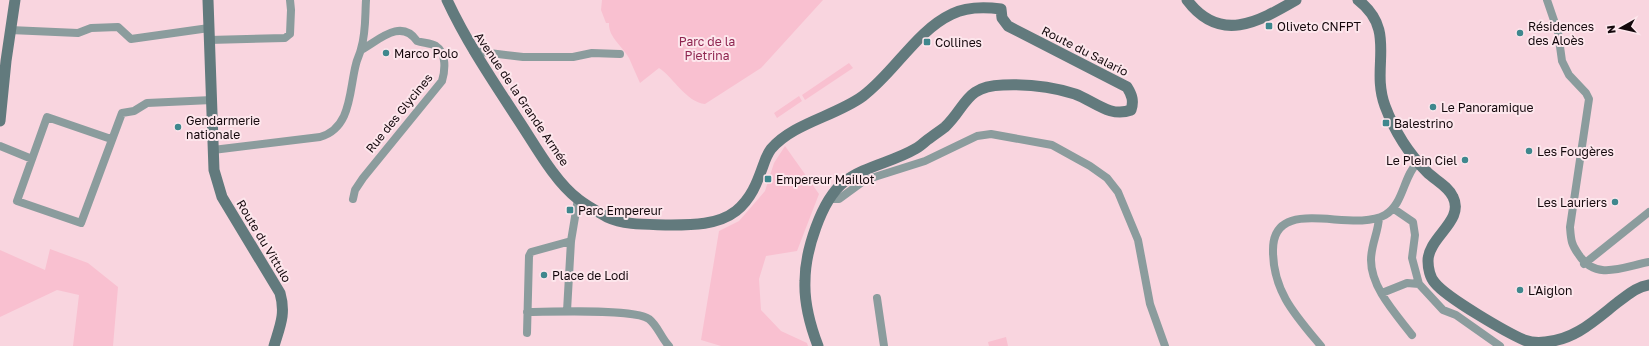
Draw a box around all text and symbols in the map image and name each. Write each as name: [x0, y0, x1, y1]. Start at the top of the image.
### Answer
north arrow: [1601, 8, 1641, 48]
place label: Oliveto CNFPT: [1277, 19, 1362, 34]
place label: Résidences des Aloès: [1528, 19, 1594, 48]
marker: Oliveto CNFPT: [1264, 21, 1274, 31]
street label: Route du Salario: [1039, 23, 1131, 79]
text: N: [1604, 24, 1618, 35]
marker: Résidences des Aloès: [1515, 28, 1525, 38]
street label: Avenue de la Grande Armée: [472, 29, 572, 169]
park label: Parc de la Pietrina: [679, 34, 735, 63]
place label: Collines: [935, 35, 982, 50]
marker: Collines: [922, 37, 932, 47]
place label: Marco Polo: [394, 46, 458, 61]
marker: Marco Polo: [381, 48, 391, 58]
street label: Rue des Glycines: [362, 70, 436, 156]
place label: Le Panoramique: [1441, 100, 1534, 115]
marker: Le Panoramique: [1428, 102, 1438, 112]
place label: Gendarmerie nationale: [186, 113, 260, 142]
place label: Balestrino: [1394, 116, 1453, 131]
marker: Balestrino: [1381, 118, 1391, 128]
marker: Gendarmerie nationale: [173, 122, 183, 132]
place label: Les Fougères: [1537, 144, 1614, 159]
marker: Les Fougères: [1524, 146, 1534, 156]
place label: Le Plein Ciel: [1386, 153, 1457, 168]
marker: Le Plein Ciel: [1460, 155, 1470, 165]
place label: Empereur Maillot: [776, 172, 875, 187]
marker: Empereur Maillot: [763, 174, 773, 184]
place label: Les Lauriers: [1537, 195, 1607, 210]
street label: Route du Vittulo: [233, 197, 295, 285]
marker: Les Lauriers: [1610, 197, 1620, 207]
place label: Parc Empereur: [578, 203, 663, 218]
marker: Parc Empereur: [565, 205, 575, 215]
place label: Place de Lodi: [552, 268, 629, 283]
marker: Place de Lodi: [539, 270, 549, 280]
place label: L'Aiglon: [1528, 283, 1572, 298]
marker: L'Aiglon: [1515, 285, 1525, 295]

